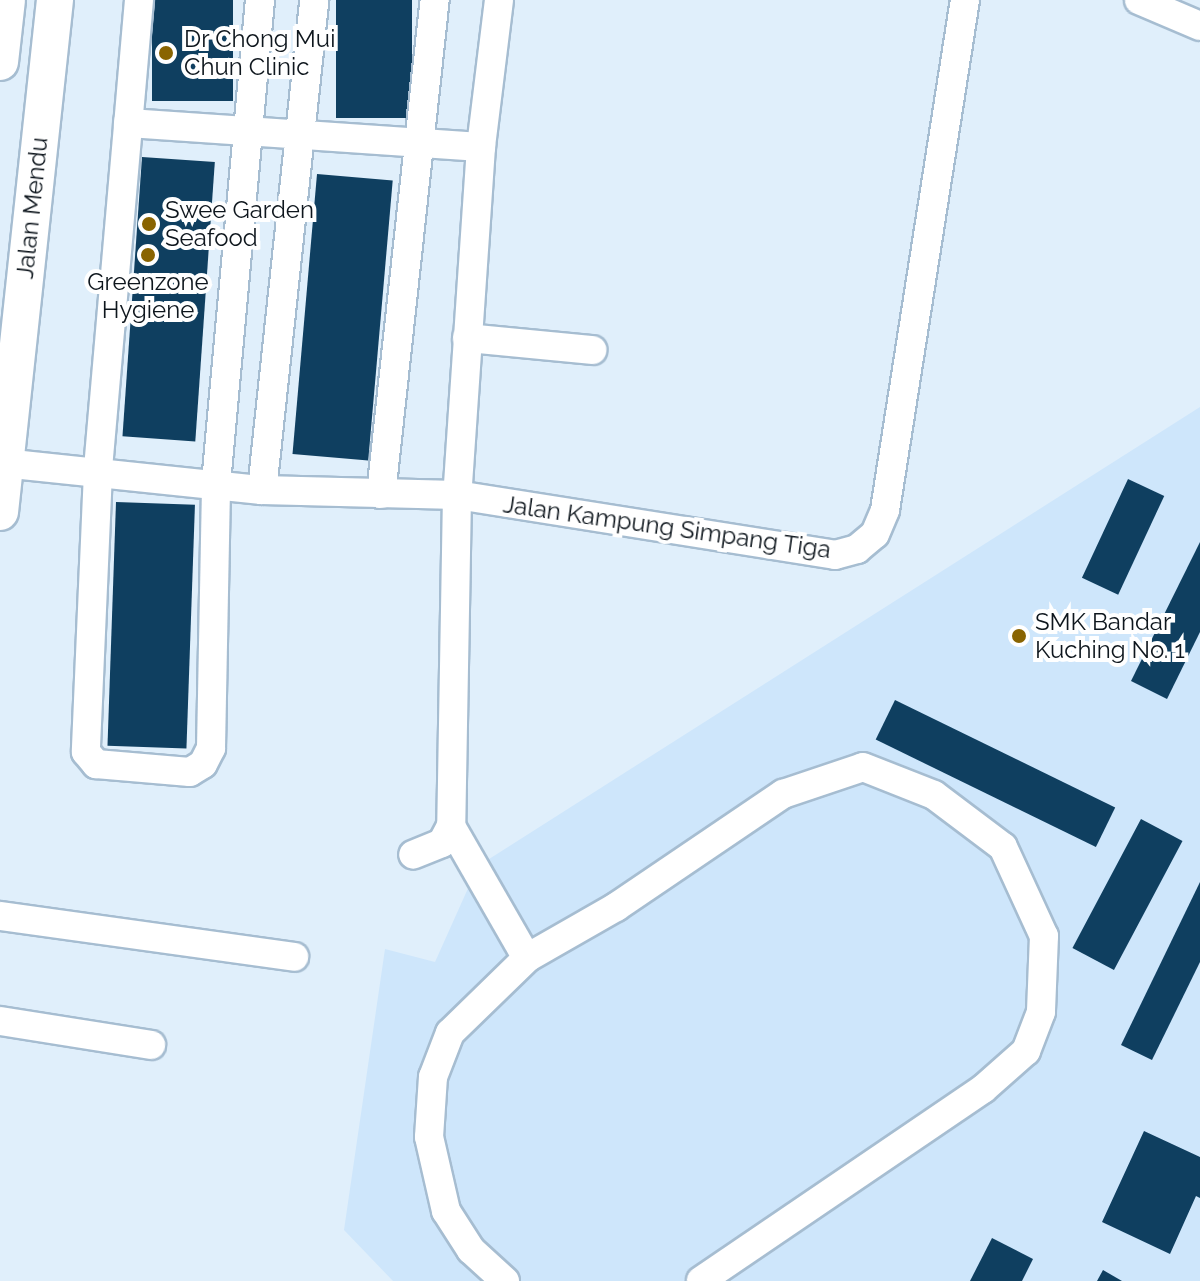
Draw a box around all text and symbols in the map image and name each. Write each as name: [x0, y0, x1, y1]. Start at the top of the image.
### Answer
place label: Dr Chong Mui Chun Clinic: [184, 25, 336, 81]
marker: Dr Chong Mui Chun Clinic: [155, 42, 177, 64]
street label: Jalan Mendu: [10, 136, 54, 280]
place label: Swee Garden Seafood: [165, 196, 314, 252]
marker: Swee Garden Seafood: [140, 215, 158, 233]
marker: Greenzone Hygiene: [139, 246, 157, 264]
place label: Greenzone Hygiene: [87, 268, 209, 324]
street label: Jalan Kampung Simpang Tiga: [501, 490, 833, 564]
place label: SMK Bandar Kuching No. 1: [1035, 608, 1185, 664]
marker: SMK Bandar Kuching No. 1: [1010, 627, 1028, 645]

